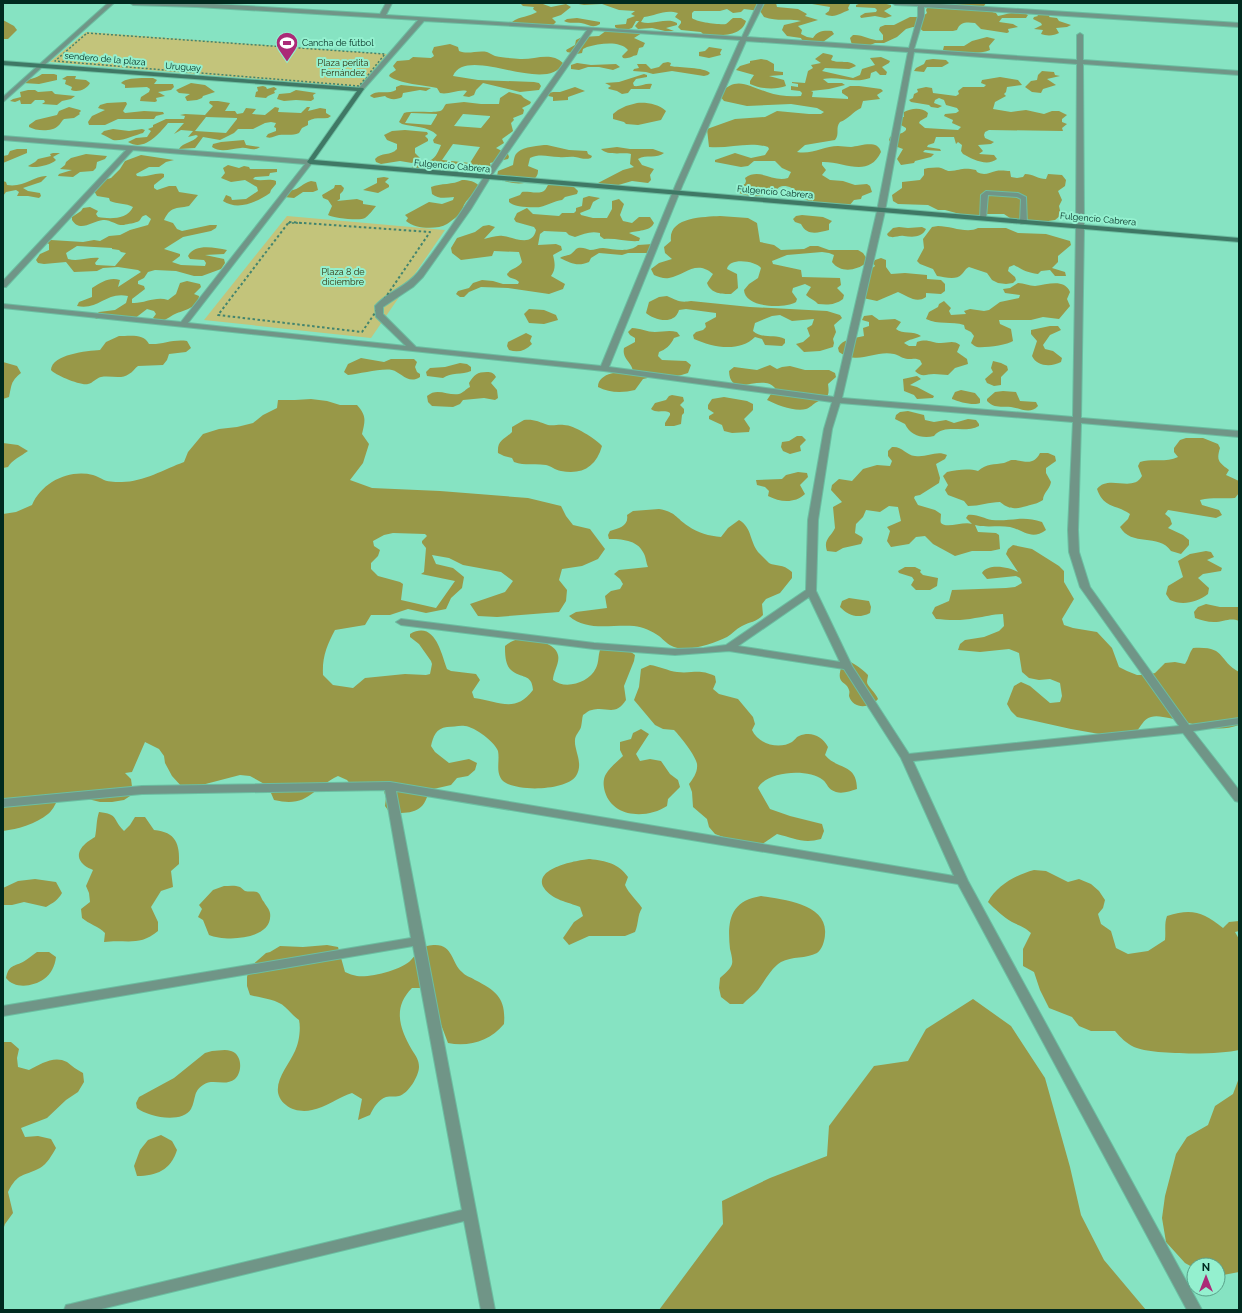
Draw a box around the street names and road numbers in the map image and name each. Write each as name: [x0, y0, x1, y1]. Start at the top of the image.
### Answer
street label: sendero de la plaza: [64, 50, 146, 68]
street label: Uruguay: [165, 61, 201, 73]
street label: Fulgencio Cabrera: [413, 158, 491, 174]
street label: Fulgencio Cabrera: [736, 184, 814, 200]
street label: Fulgencio Cabrera: [1059, 211, 1137, 227]

